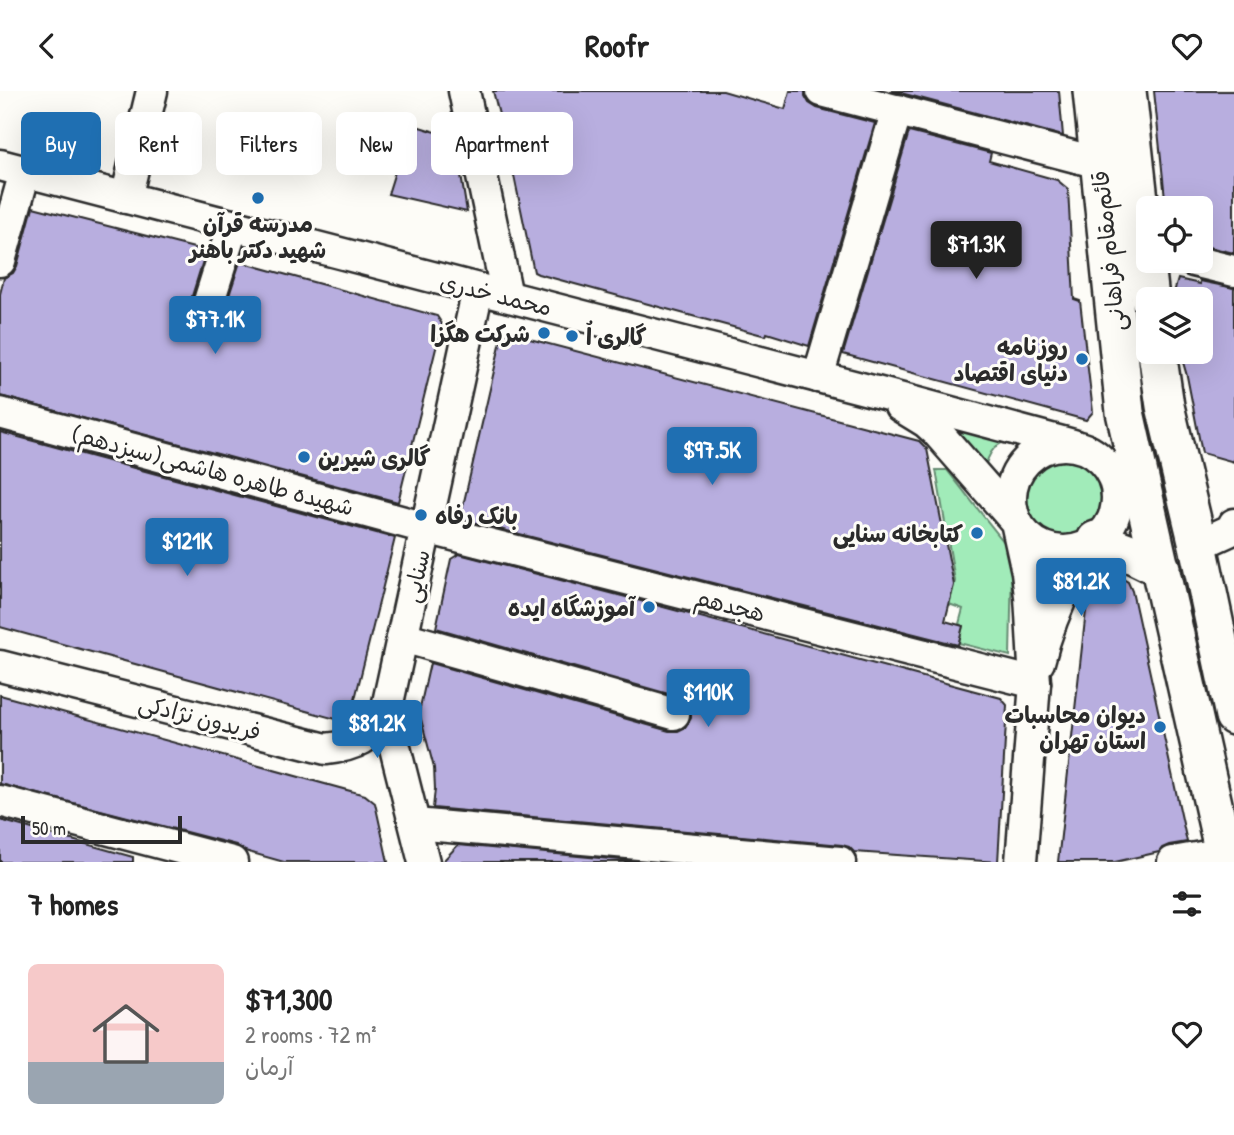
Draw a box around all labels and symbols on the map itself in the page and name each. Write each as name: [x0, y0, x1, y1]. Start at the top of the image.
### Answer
street label: قائم‌مقام فراهانی: [1084, 169, 1135, 333]
marker: مدرسه قرآن شهید دکتر باهنر: [250, 190, 266, 206]
place label: مدرسه قرآن شهید دکتر باهنر: [188, 208, 326, 265]
pin: $71.3K: [919, 221, 1033, 281]
street label: محمد خدری: [437, 265, 555, 323]
pin: $77.1K: [158, 296, 272, 356]
place label: شرکت هگزا: [430, 318, 530, 349]
place label: گالری اُ: [586, 320, 647, 352]
marker: شرکت هگزا: [536, 325, 552, 341]
marker: گالری اُ: [564, 328, 580, 344]
place label: روزنامه دنیای اقتصاد: [954, 331, 1068, 388]
marker: روزنامه دنیای اقتصاد: [1074, 351, 1090, 367]
street label: شهیده طاهره هاشمی(سیزدهم): [68, 417, 357, 526]
pin: $97.5K: [655, 427, 769, 487]
place label: گالری شیرین: [318, 442, 431, 473]
marker: گالری شیرین: [296, 449, 312, 465]
place label: بانک رفاه: [435, 500, 518, 531]
marker: بانک رفاه: [413, 507, 429, 523]
place label: كتابخانه سنایی: [833, 518, 964, 549]
pin: $121K: [138, 519, 236, 578]
marker: كتابخانه سنایی: [969, 525, 985, 541]
street label: سنایی: [395, 547, 437, 605]
pin: $81.2K: [1024, 559, 1138, 618]
street label: هجدهم: [691, 581, 768, 632]
place label: آموزشگاه ایده: [508, 592, 637, 623]
marker: آموزشگاه ایده: [641, 599, 657, 615]
pin: $110K: [659, 669, 757, 729]
street label: فریدون نژادکی: [136, 687, 264, 747]
place label: دیوان محاسبات استان تهران: [1004, 699, 1146, 756]
pin: $81.2K: [320, 701, 434, 760]
marker: دیوان محاسبات استان تهران: [1152, 719, 1168, 735]
scale bar: [21, 813, 182, 845]

